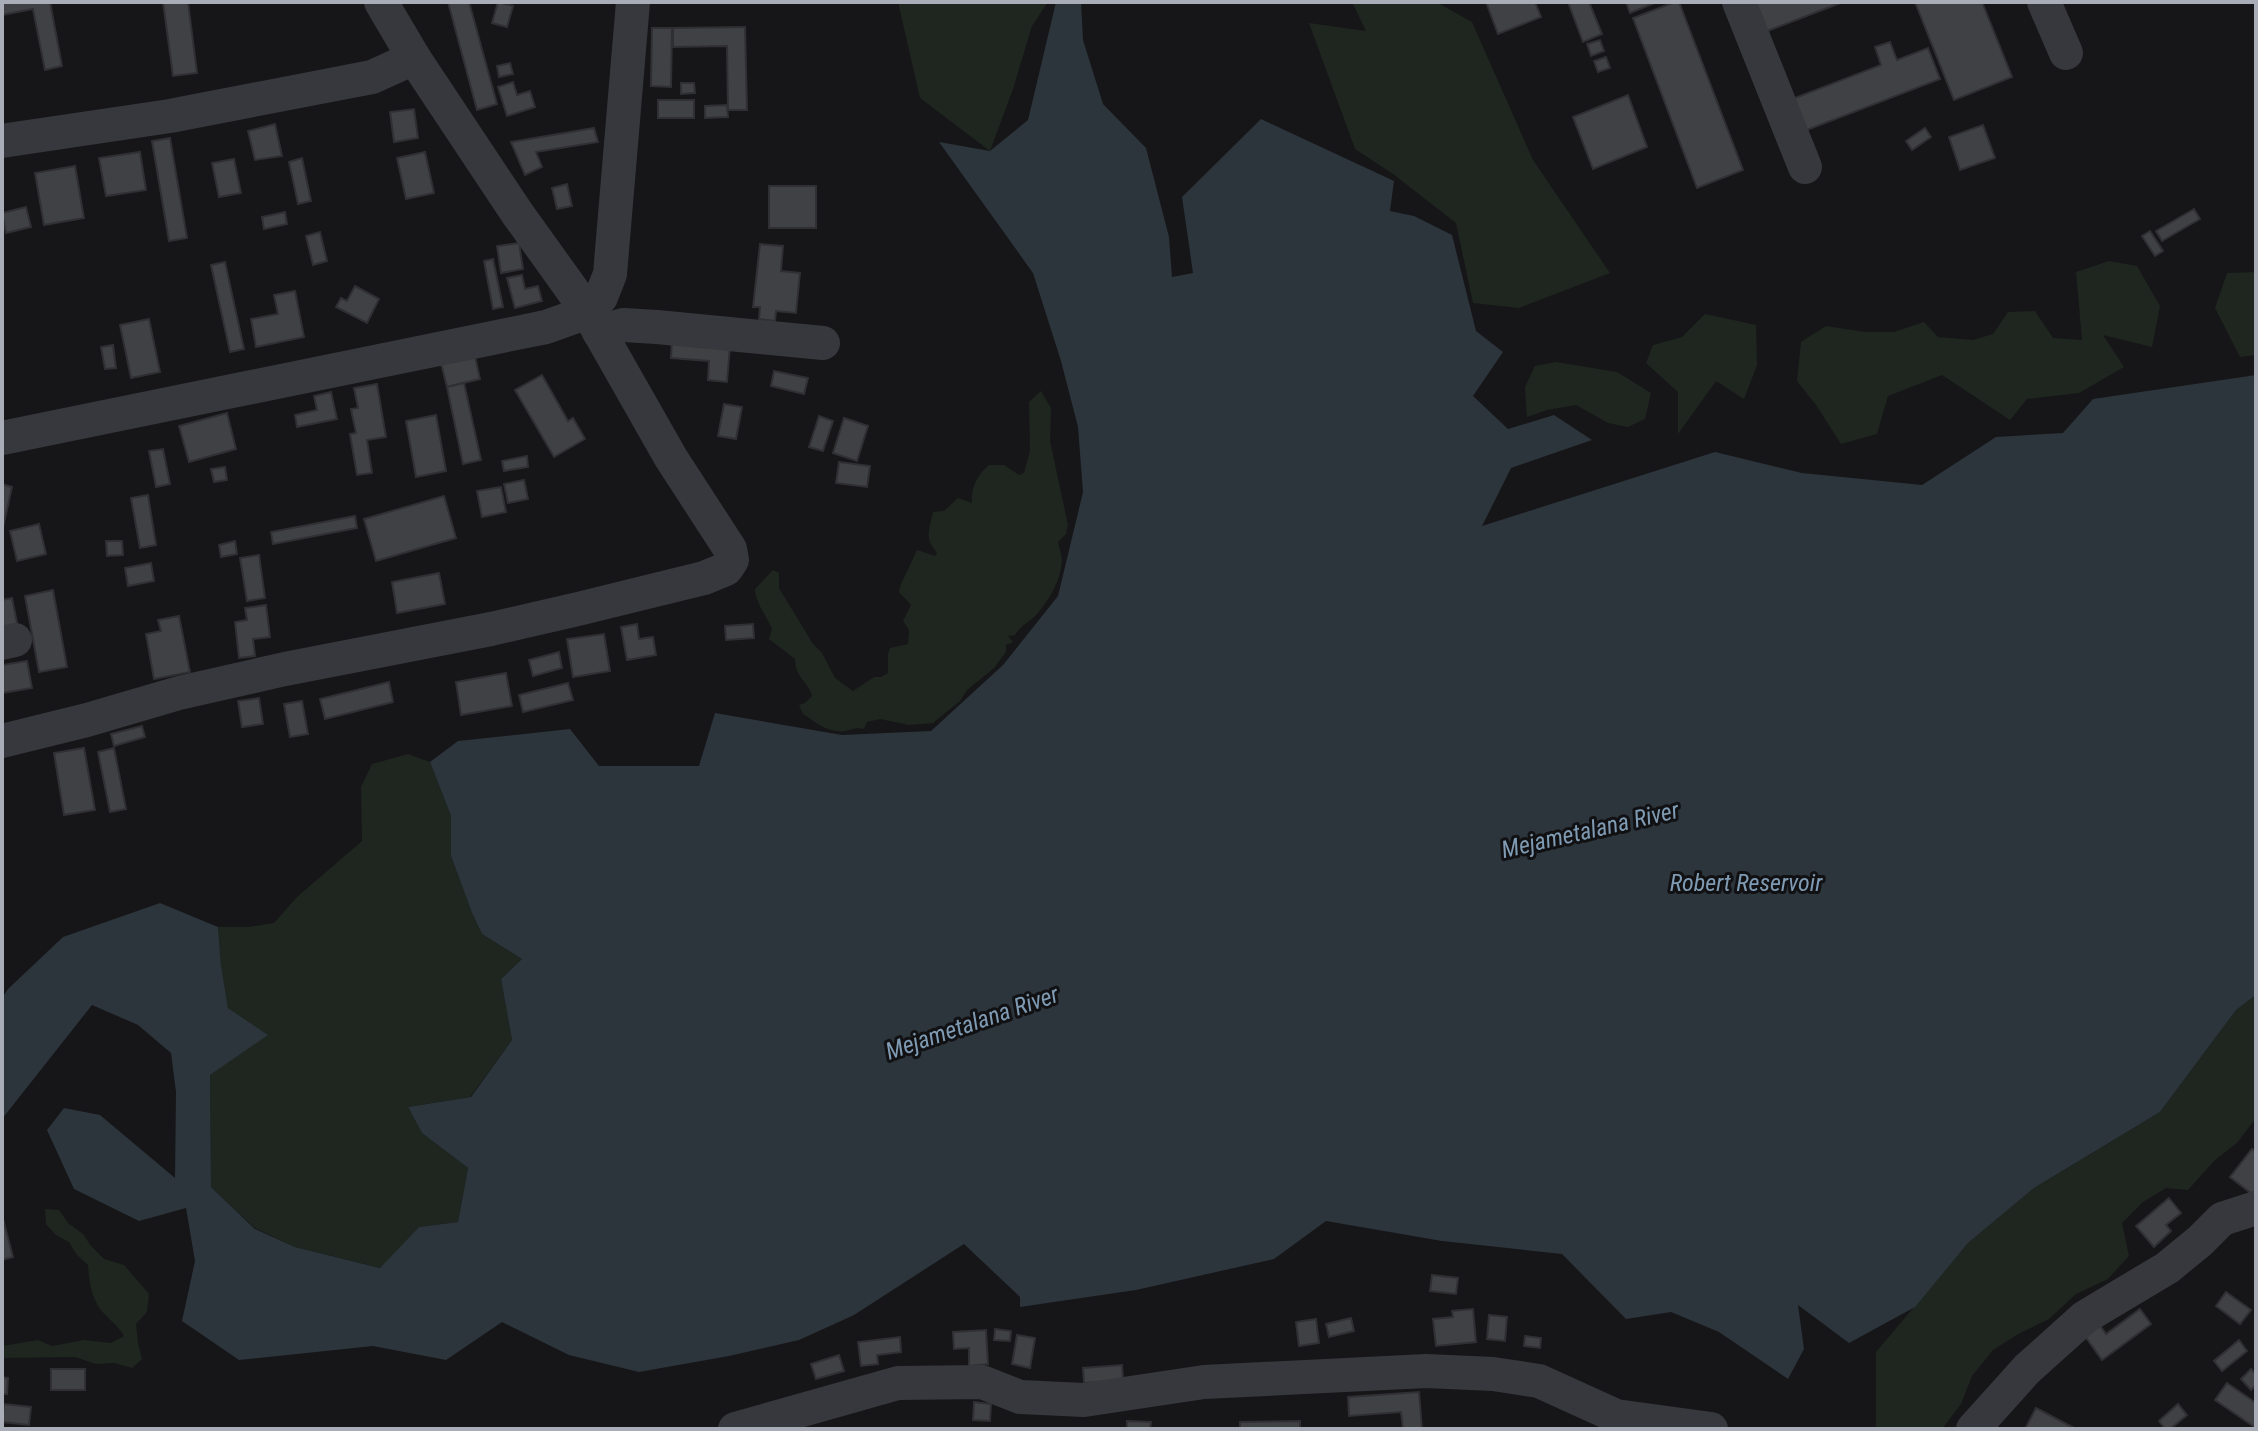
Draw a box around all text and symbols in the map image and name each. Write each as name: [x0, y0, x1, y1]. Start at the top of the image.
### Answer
water label: Mejametalana River: [1499, 796, 1682, 864]
water label: Robert Reservoir: [1670, 869, 1823, 897]
water label: Mejametalana River: [882, 980, 1063, 1066]

